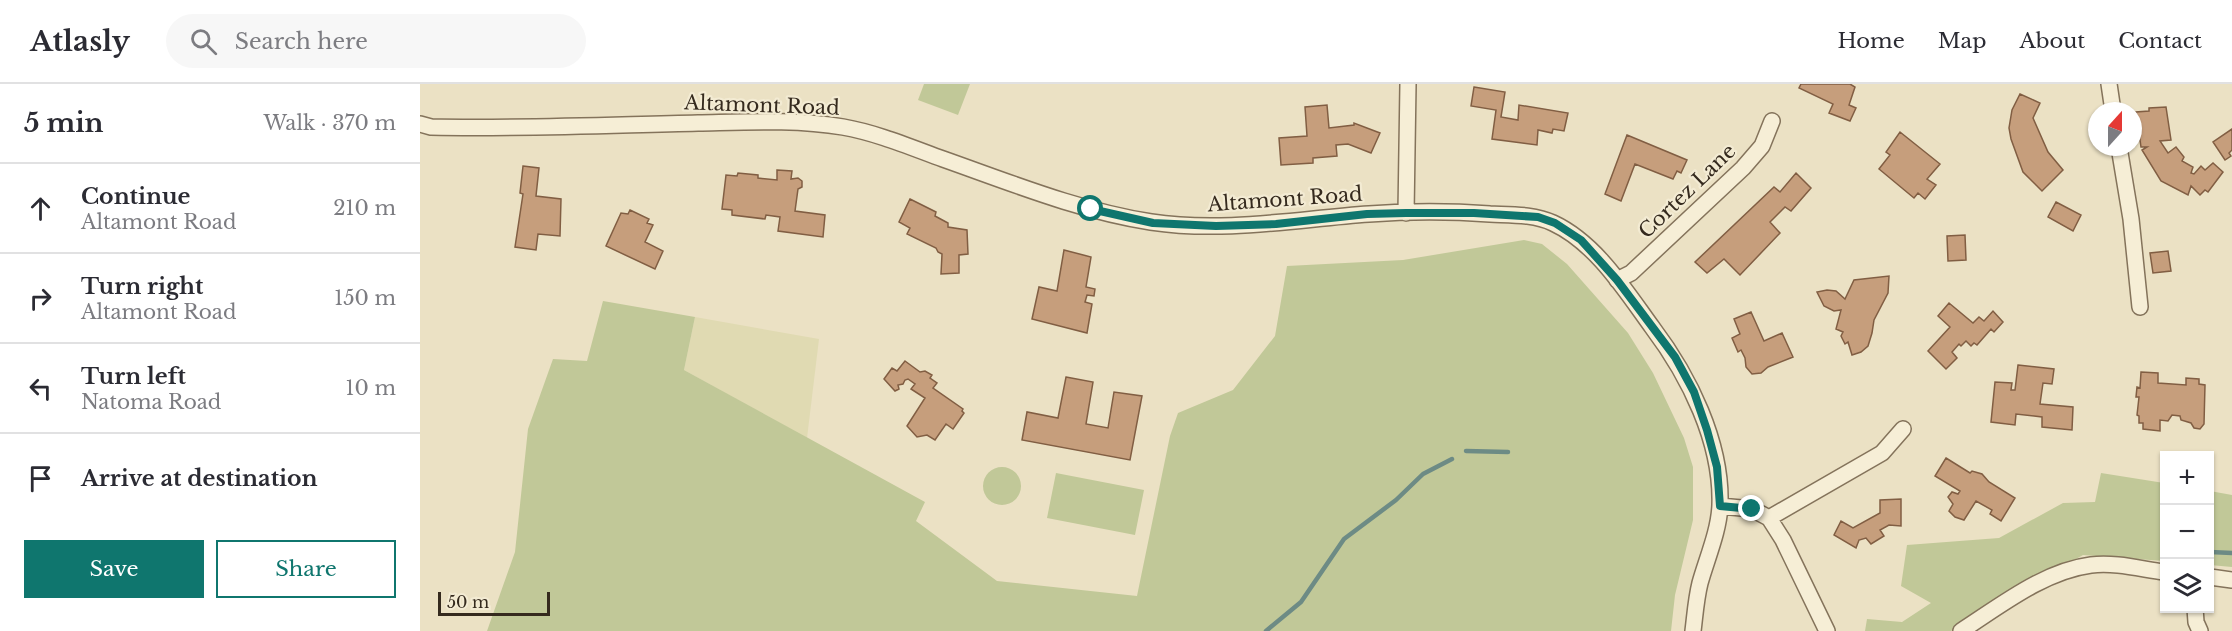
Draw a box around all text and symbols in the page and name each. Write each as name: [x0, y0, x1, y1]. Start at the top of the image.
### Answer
search box: [166, 14, 586, 68]
text: Atlasly: [30, 24, 130, 59]
icon: search: [187, 25, 220, 58]
text: Search here: [235, 28, 368, 55]
text: Home: [1838, 28, 1905, 54]
text: Map: [1938, 28, 1986, 54]
text: About: [2019, 28, 2085, 54]
text: Contact: [2118, 28, 2202, 54]
street label: Altamont Road: [683, 90, 840, 120]
north arrow: [2088, 102, 2142, 156]
text: 5 min: [24, 107, 103, 139]
text: Walk · 370 m: [264, 111, 396, 135]
street label: Cortez Lane: [1634, 139, 1740, 243]
street label: Altamont Road: [1206, 182, 1363, 216]
text: Continue: [81, 183, 190, 210]
icon: ahead: [24, 192, 57, 225]
route start: [1077, 195, 1103, 221]
text: 210 m: [333, 196, 396, 220]
text: Altamont Road: [81, 210, 236, 234]
text: Turn right: [81, 273, 203, 300]
icon: right: [24, 282, 57, 315]
text: 150 m: [334, 286, 396, 310]
text: Altamont Road: [81, 300, 236, 324]
text: Turn left: [81, 363, 186, 390]
icon: left: [24, 372, 57, 405]
text: 10 m: [346, 376, 396, 400]
text: Natoma Road: [81, 390, 221, 414]
map controls: [2160, 451, 2214, 613]
button: +: [2160, 451, 2214, 505]
icon: arrive: [24, 462, 57, 495]
text: Arrive at destination: [81, 465, 318, 492]
route end: [1738, 495, 1764, 521]
button: −: [2160, 505, 2214, 559]
button: Save: [24, 540, 204, 598]
button: Share: [216, 540, 396, 598]
button: layers: [2160, 559, 2214, 613]
scale bar: [438, 589, 550, 616]
text: 50 m: [447, 592, 489, 612]

